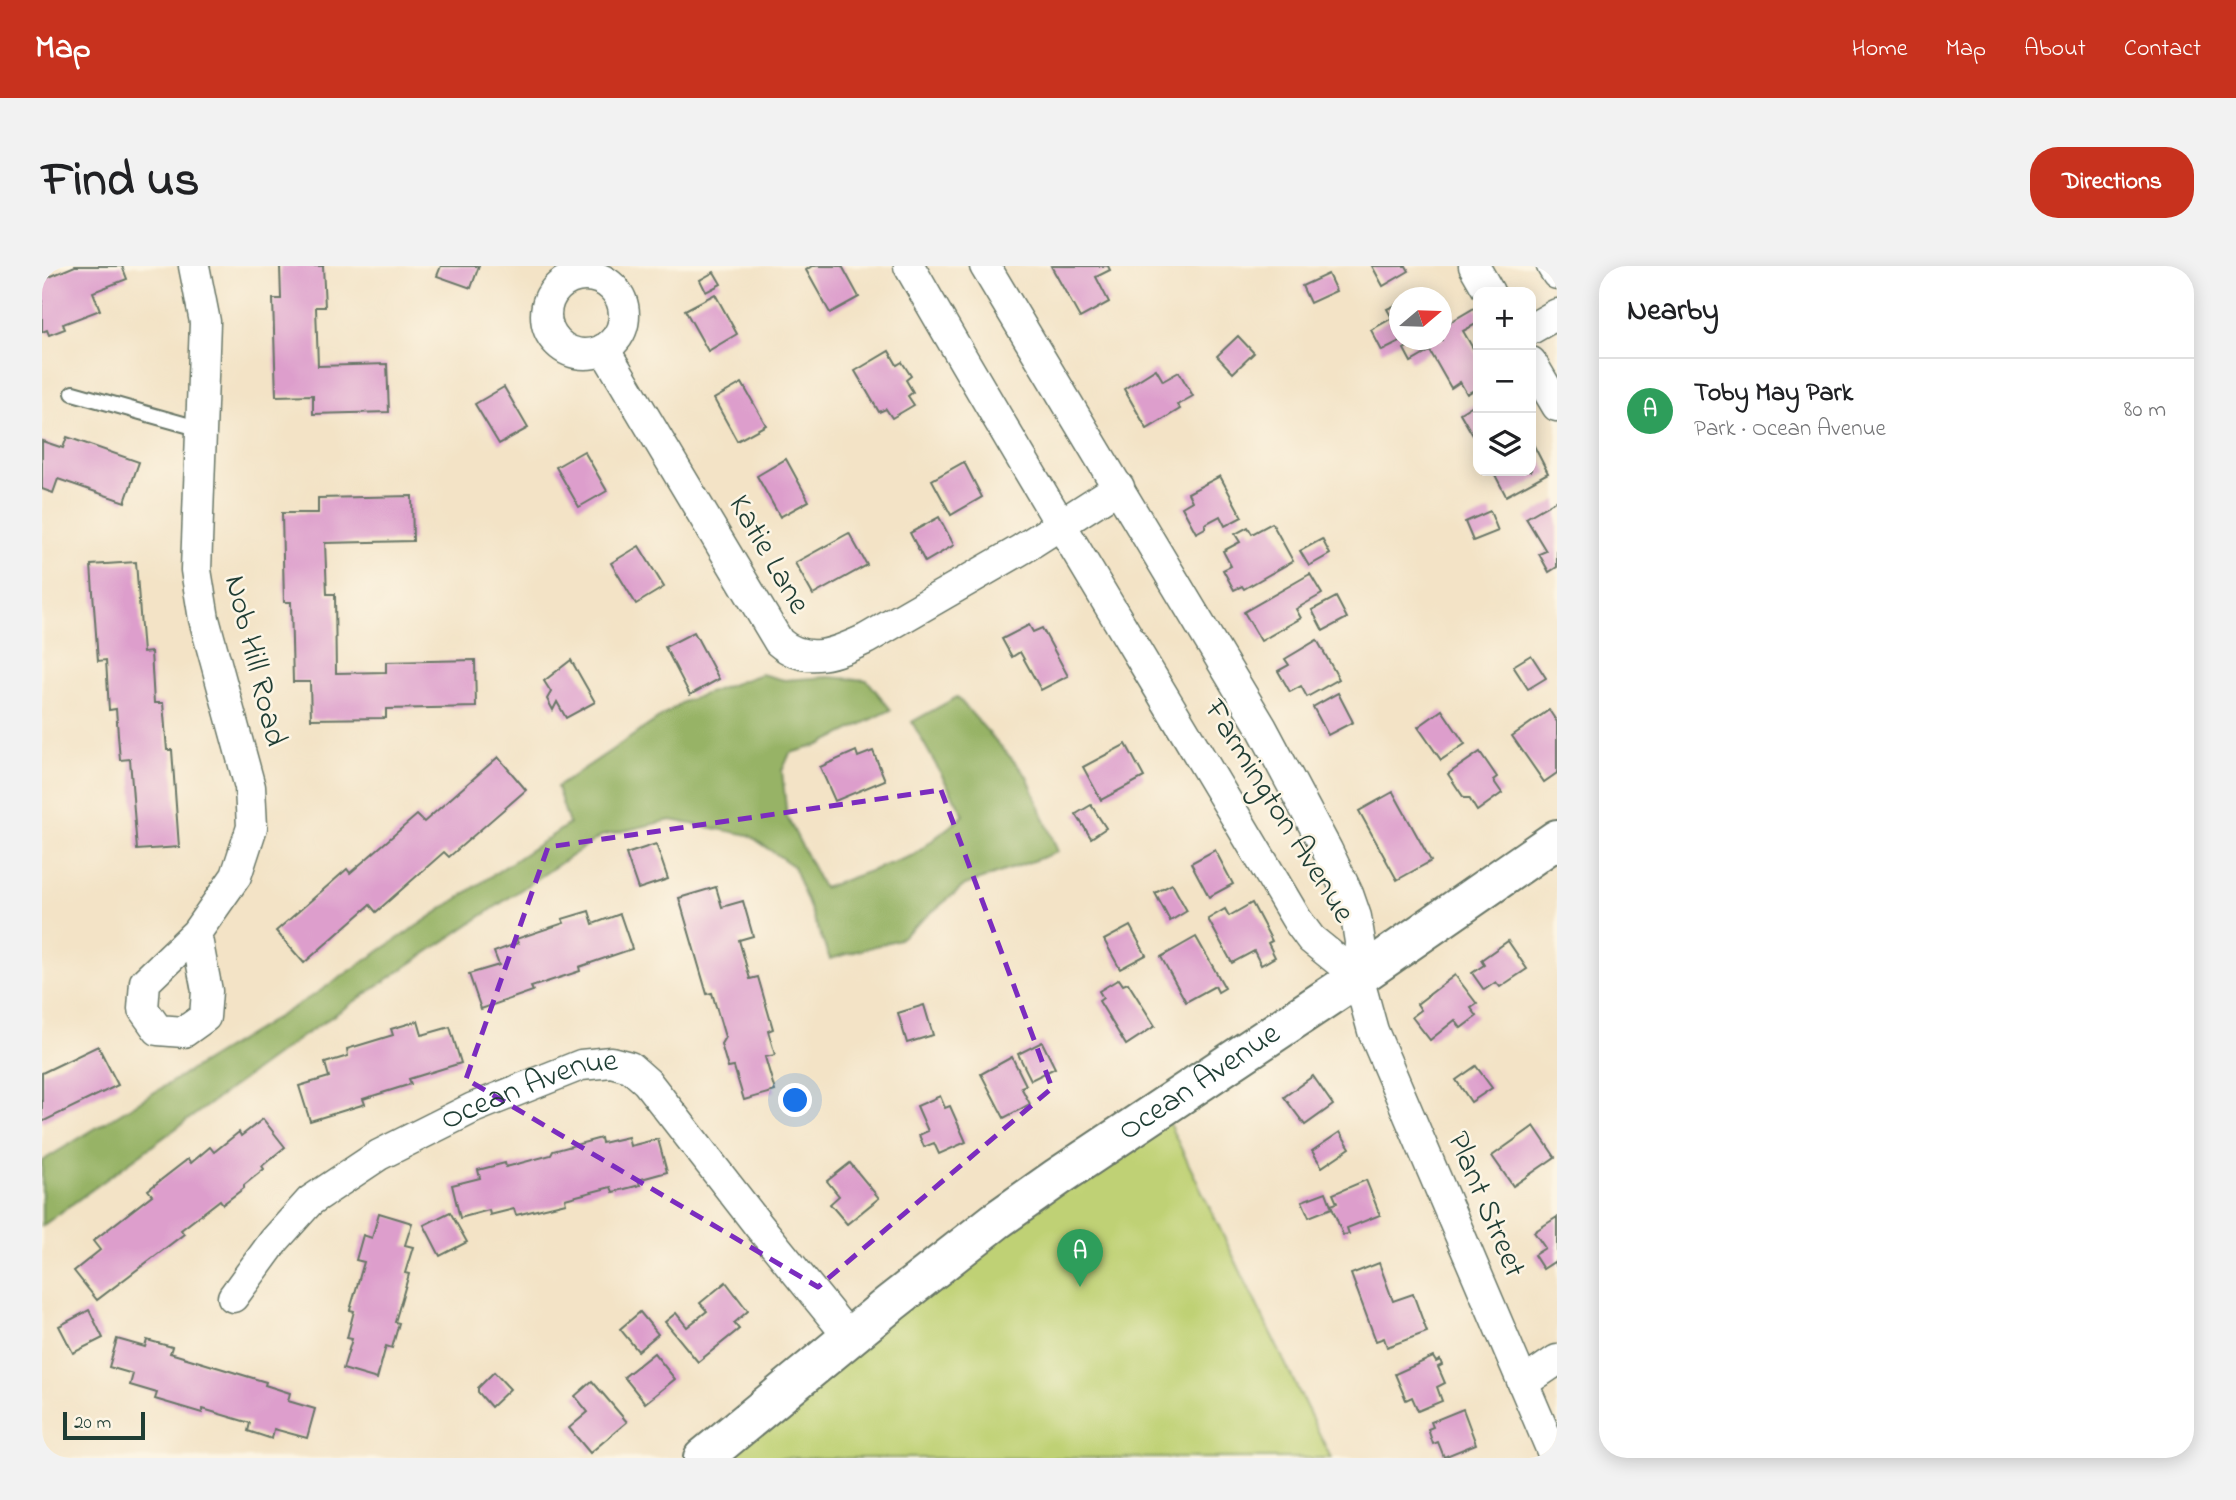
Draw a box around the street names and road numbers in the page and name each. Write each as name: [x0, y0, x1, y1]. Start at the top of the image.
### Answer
street label: Katie Lane: [715, 487, 821, 624]
street label: Nob Hill Road: [210, 570, 298, 752]
street label: Farmington Avenue: [1190, 690, 1366, 933]
street label: Ocean Avenue: [1109, 1011, 1291, 1154]
street label: Ocean Avenue: [433, 1038, 621, 1144]
street label: Plant Street: [1433, 1125, 1537, 1285]

